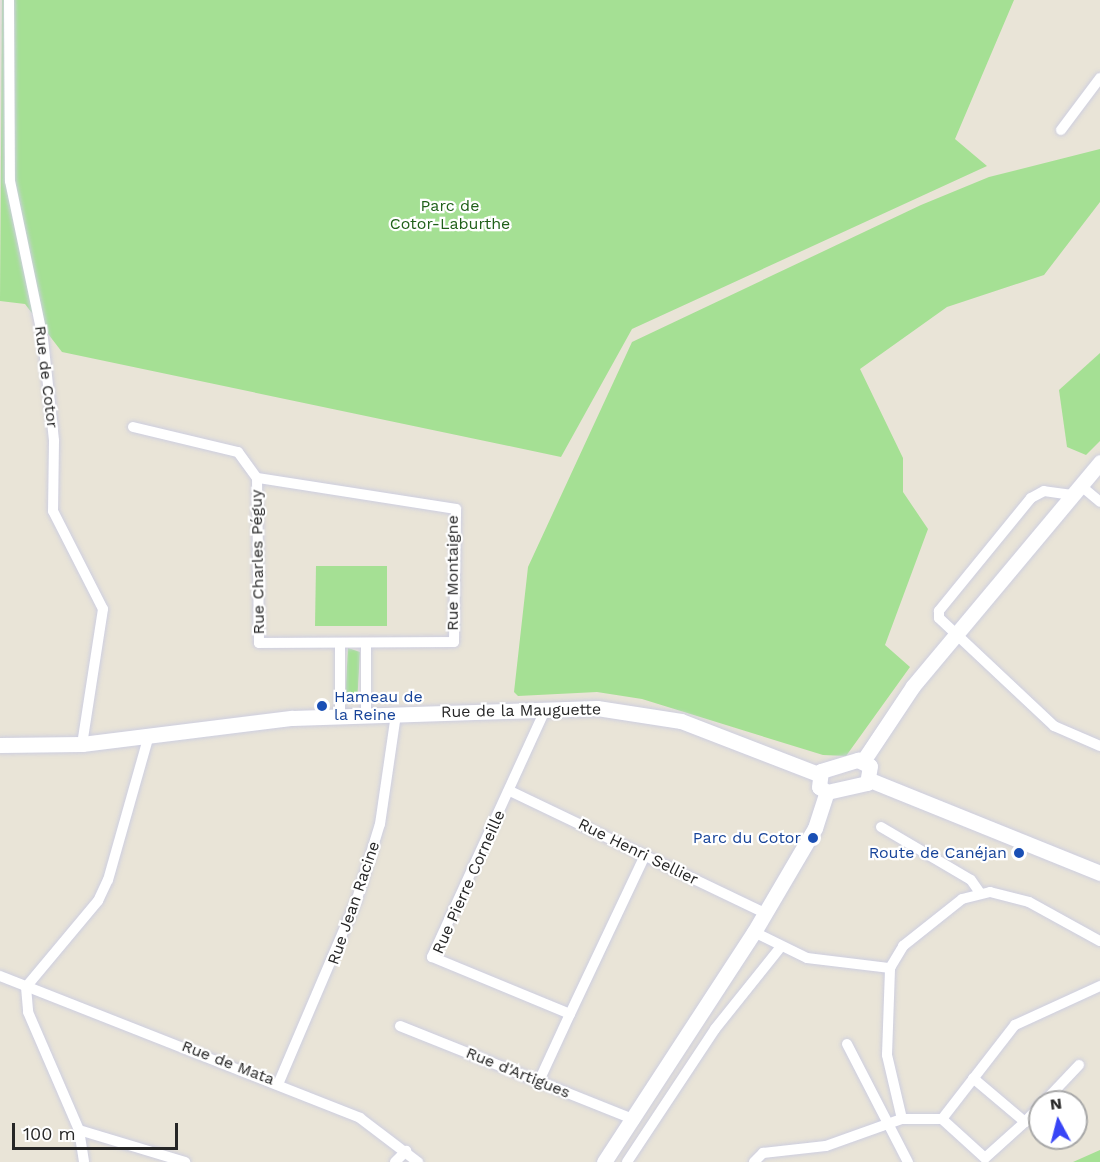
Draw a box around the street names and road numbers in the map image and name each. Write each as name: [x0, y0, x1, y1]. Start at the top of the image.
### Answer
street label: Rue de Cotor: [30, 325, 62, 429]
street label: Rue Charles Péguy: [247, 489, 269, 635]
street label: Rue Montaigne: [443, 515, 463, 631]
street label: Rue de la Mauguette: [441, 700, 601, 722]
street label: Rue Pierre Corneille: [429, 807, 509, 957]
street label: Rue Henri Sellier: [575, 815, 701, 889]
street label: Rue Jean Racine: [324, 839, 384, 967]
street label: Rue de Mata: [179, 1037, 277, 1089]
street label: Rue d'Artigues: [463, 1043, 573, 1103]

